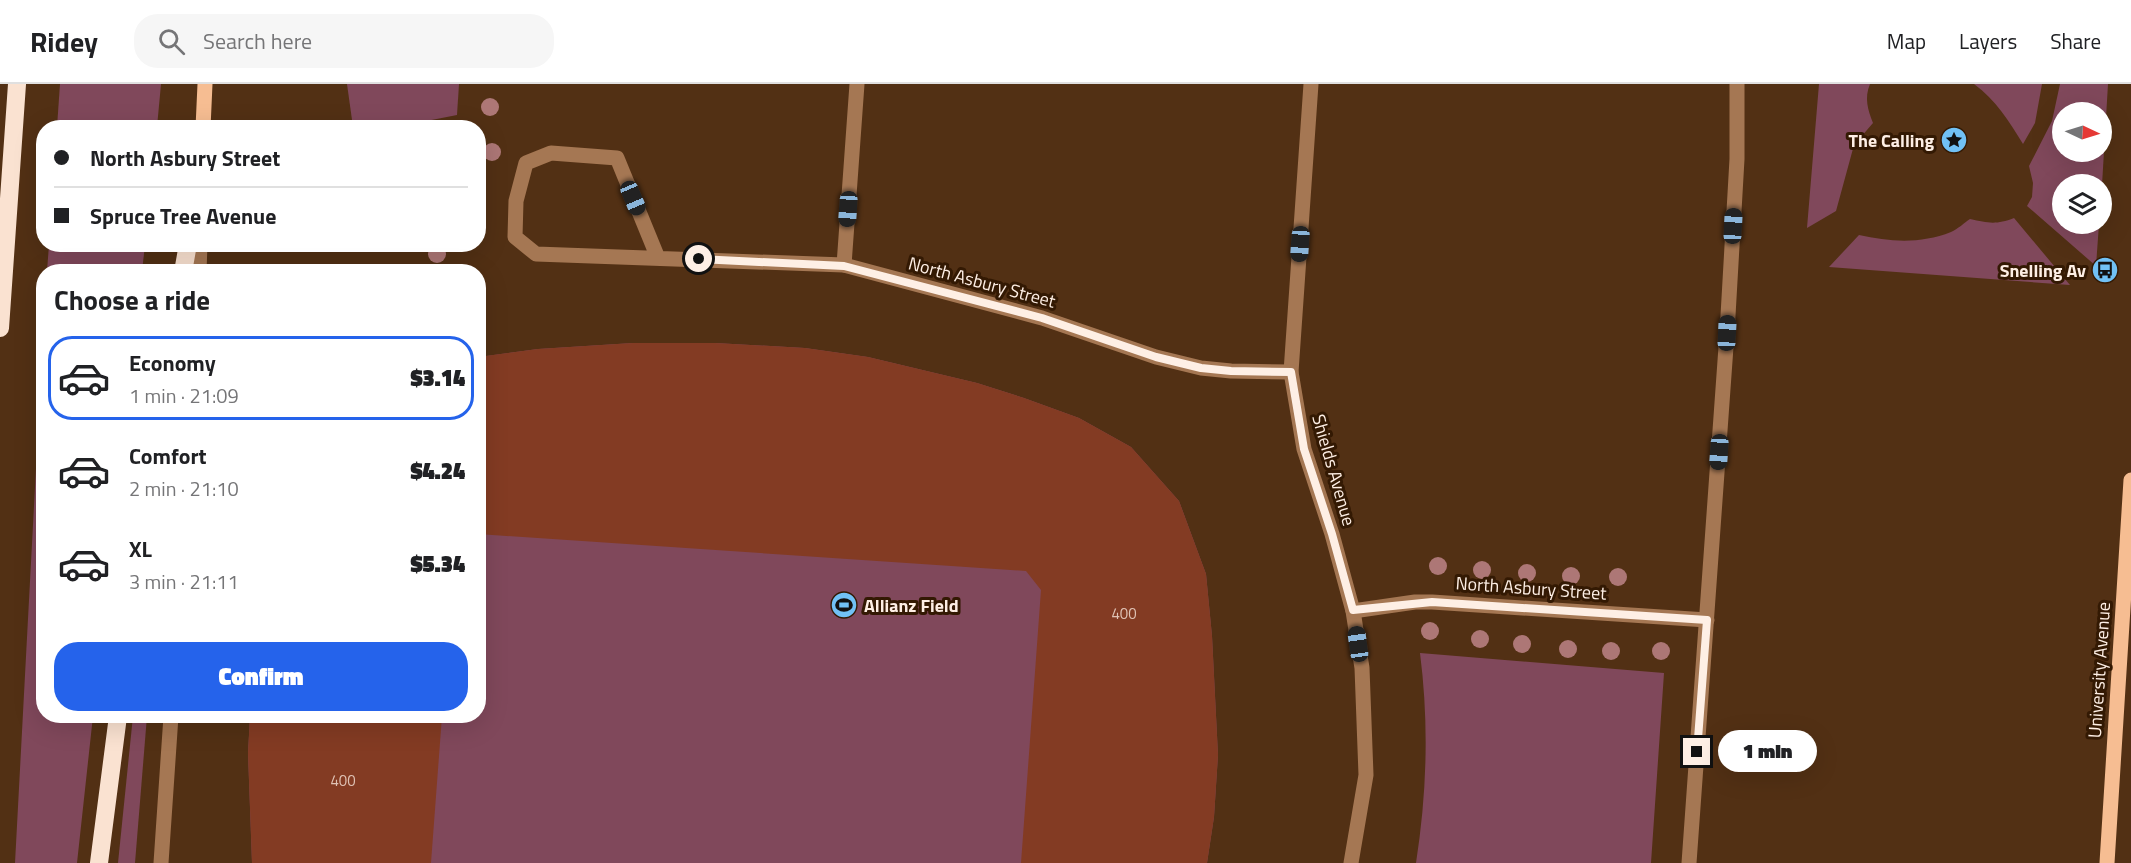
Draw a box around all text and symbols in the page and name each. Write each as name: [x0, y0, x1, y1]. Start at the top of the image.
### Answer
search box: [134, 14, 554, 68]
text: Ridey: [30, 20, 98, 63]
text: Search here: [203, 24, 312, 58]
icon: search: [155, 25, 188, 58]
text: Map: [1887, 25, 1926, 57]
text: Layers: [1959, 25, 2017, 57]
text: Share: [2050, 25, 2101, 57]
north arrow: [2052, 102, 2112, 162]
map controls: [2052, 102, 2112, 234]
place icon: The Calling: [1939, 125, 1969, 155]
place label: The Calling: [1849, 127, 1934, 154]
text: North Asbury Street: [90, 141, 280, 175]
button: layers: [2052, 174, 2112, 234]
car: [618, 178, 648, 218]
car: [838, 190, 858, 228]
text: Spruce Tree Avenue: [90, 199, 276, 233]
car: [1723, 208, 1743, 244]
car: [1290, 225, 1310, 263]
route start: [685, 245, 712, 272]
street label: North Asbury Street: [905, 249, 1059, 315]
bus stop icon: Snelling Av: [2090, 255, 2120, 285]
place label: Snelling Av: [2000, 257, 2086, 284]
text: Choose a ride: [54, 279, 210, 320]
car: [1717, 315, 1737, 351]
text: Economy: [129, 346, 216, 380]
icon: car: [57, 351, 111, 405]
text: $3.14: [410, 361, 465, 395]
text: 1 min · 21:09: [129, 380, 239, 411]
street label: Shields Avenue: [1305, 411, 1363, 529]
car: [1709, 433, 1729, 471]
text: Comfort: [129, 439, 207, 473]
icon: car: [57, 444, 111, 498]
text: $4.24: [410, 454, 465, 488]
text: 2 min · 21:10: [129, 473, 239, 504]
text: XL: [129, 532, 152, 566]
icon: car: [57, 537, 111, 591]
text: $5.34: [410, 547, 465, 581]
text: 3 min · 21:11: [129, 566, 239, 597]
street label: North Asbury Street: [1455, 569, 1608, 607]
sports icon: Allianz Field: [829, 590, 859, 620]
place label: Allianz Field: [864, 592, 959, 619]
street label: University Avenue: [2081, 601, 2117, 739]
house number: 400: [1111, 602, 1137, 625]
car: [1347, 625, 1369, 663]
button: Confirm: [54, 642, 468, 711]
callout: 1 min: [1718, 731, 1817, 773]
text: 1 min: [1743, 735, 1792, 766]
route end: [1683, 738, 1710, 765]
house number: 400: [330, 769, 356, 792]

